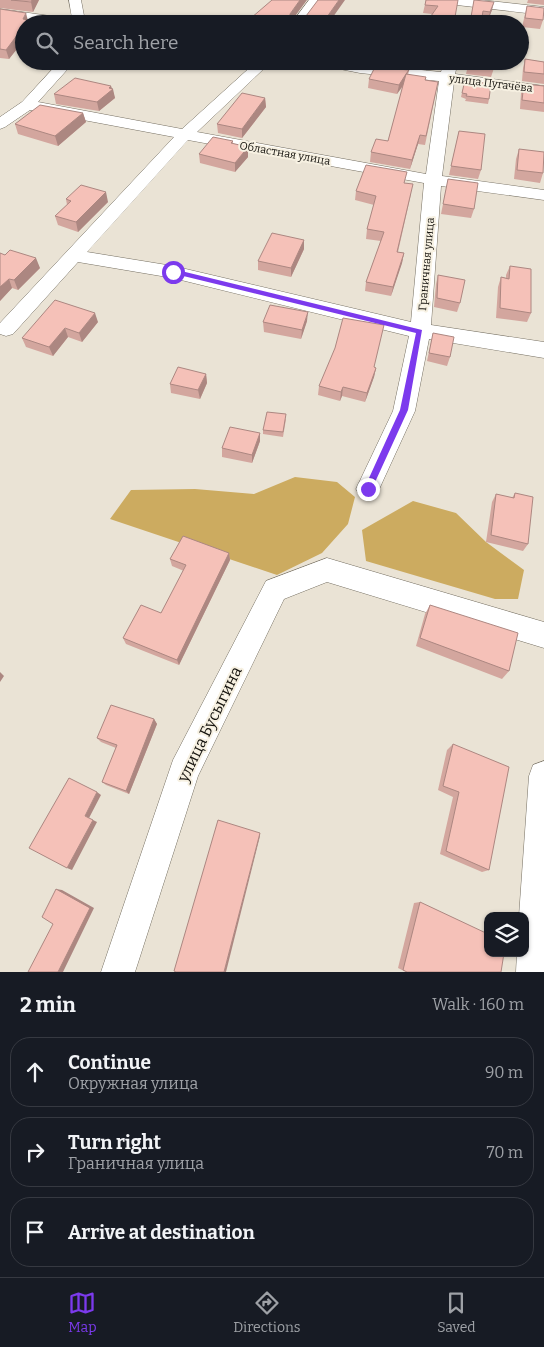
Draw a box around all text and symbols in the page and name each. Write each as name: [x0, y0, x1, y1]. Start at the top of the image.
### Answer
search box: [15, 15, 529, 70]
icon: search: [33, 29, 61, 57]
text: Search here: [73, 31, 178, 54]
street label: улица Пугачёва: [448, 72, 533, 95]
street label: Областная улица: [238, 139, 331, 168]
street label: Граничная улица: [416, 217, 437, 311]
route start: [162, 261, 185, 284]
route end: [357, 478, 380, 501]
street label: улица Бусыгина: [173, 663, 246, 786]
map controls: [484, 912, 529, 957]
button: layers: [484, 912, 529, 957]
text: 2 min: [20, 992, 76, 1018]
text: Walk · 160 m: [432, 995, 524, 1014]
text: Continue: [68, 1051, 151, 1074]
icon: ahead: [21, 1058, 49, 1086]
text: 90 m: [485, 1063, 523, 1082]
text: Окружная улица: [68, 1074, 198, 1093]
text: Turn right: [68, 1131, 161, 1154]
icon: right: [21, 1138, 49, 1166]
text: 70 m: [487, 1143, 523, 1162]
text: Граничная улица: [68, 1154, 204, 1173]
icon: arrive: [21, 1218, 49, 1246]
text: Arrive at destination: [68, 1221, 255, 1244]
tab: Map: [68, 1289, 97, 1336]
tab: Directions: [233, 1289, 301, 1336]
tab: Saved: [437, 1289, 476, 1336]

